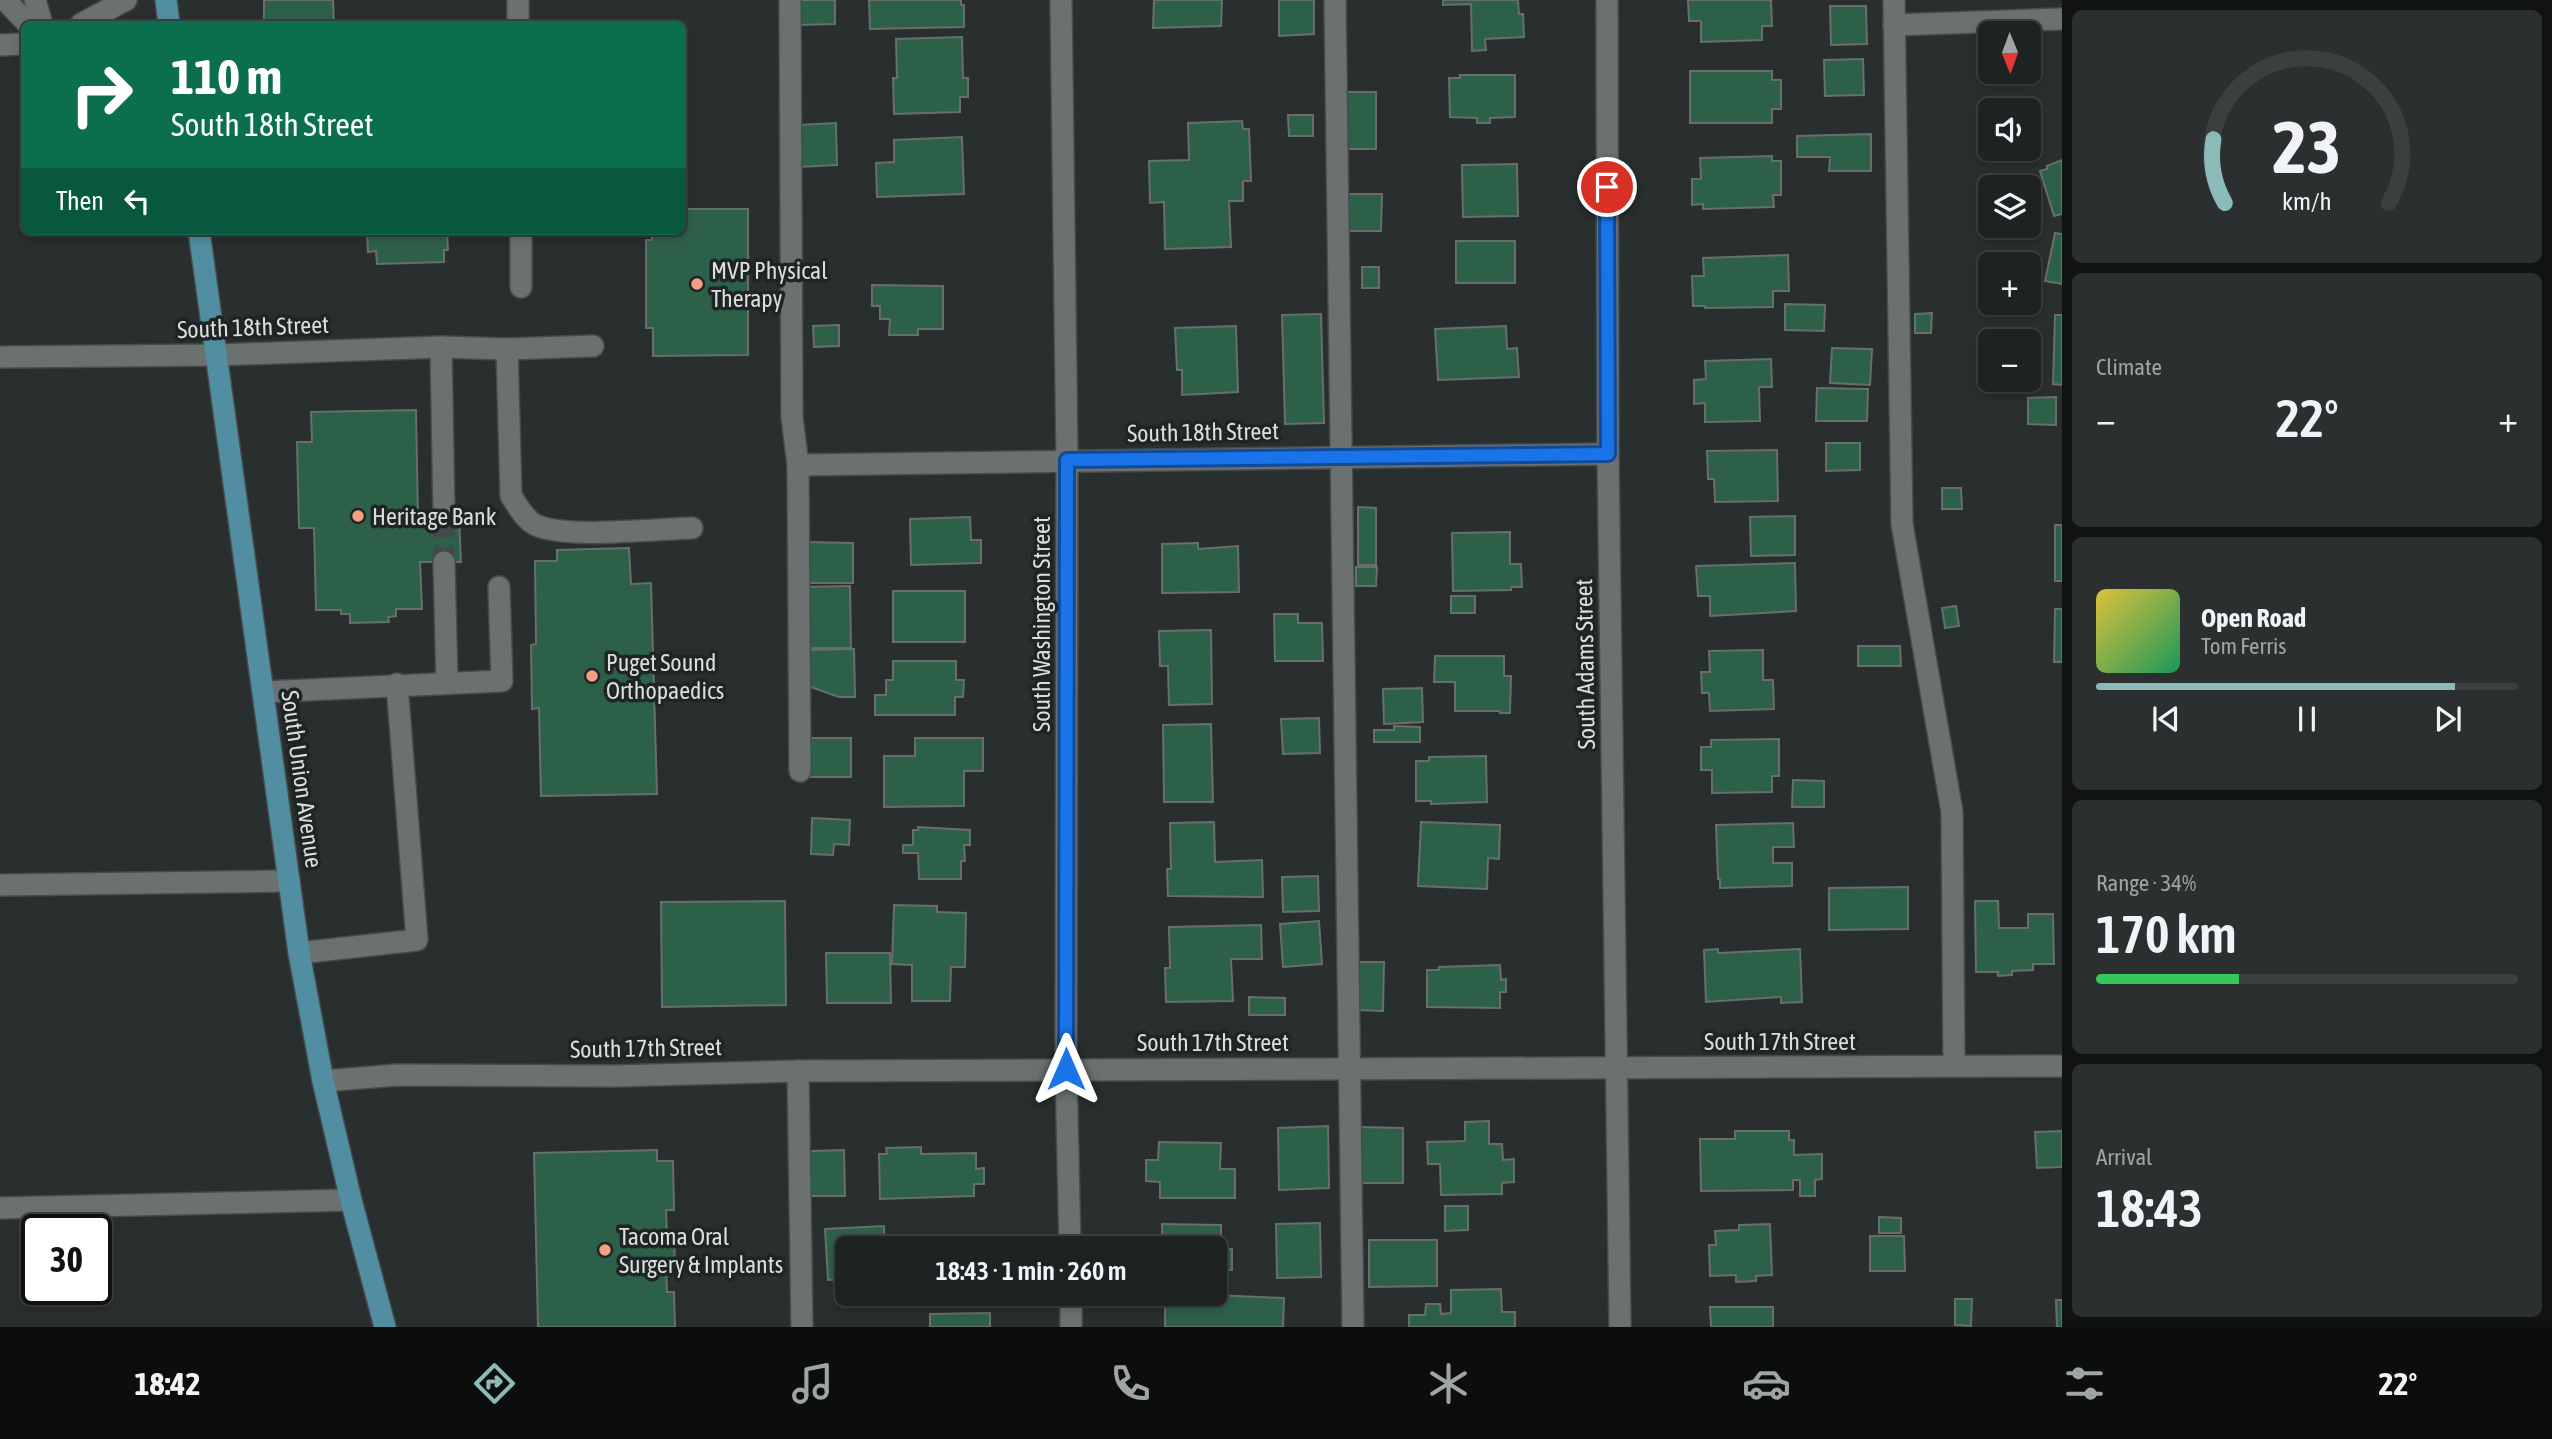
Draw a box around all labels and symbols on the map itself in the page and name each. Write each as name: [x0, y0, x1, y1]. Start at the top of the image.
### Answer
north arrow: [1978, 21, 2040, 84]
pin: [1577, 157, 1637, 217]
place label: MVP Physical Therapy: [711, 257, 828, 312]
marker: MVP Physical Therapy: [689, 276, 705, 292]
street label: South 18th Street: [177, 311, 329, 343]
street label: South 18th Street: [1127, 417, 1279, 447]
place label: Heritage Bank: [372, 503, 497, 530]
marker: Heritage Bank: [350, 508, 366, 524]
street label: South Washington Street: [1028, 516, 1055, 732]
street label: South Adams Street: [1570, 578, 1600, 750]
place label: Puget Sound Orthopaedics: [606, 649, 724, 704]
marker: Puget Sound Orthopaedics: [584, 668, 600, 684]
street label: South Union Avenue: [276, 689, 328, 869]
street label: South 17th Street: [1704, 1028, 1856, 1055]
street label: South 17th Street: [1137, 1029, 1289, 1056]
position arrow: [1029, 1032, 1103, 1106]
street label: South 17th Street: [570, 1033, 722, 1063]
speed limit sign: 30: [21, 1214, 112, 1305]
place label: Tacoma Oral Surgery & Implants: [619, 1223, 783, 1278]
marker: Tacoma Oral Surgery & Implants: [597, 1242, 613, 1258]

